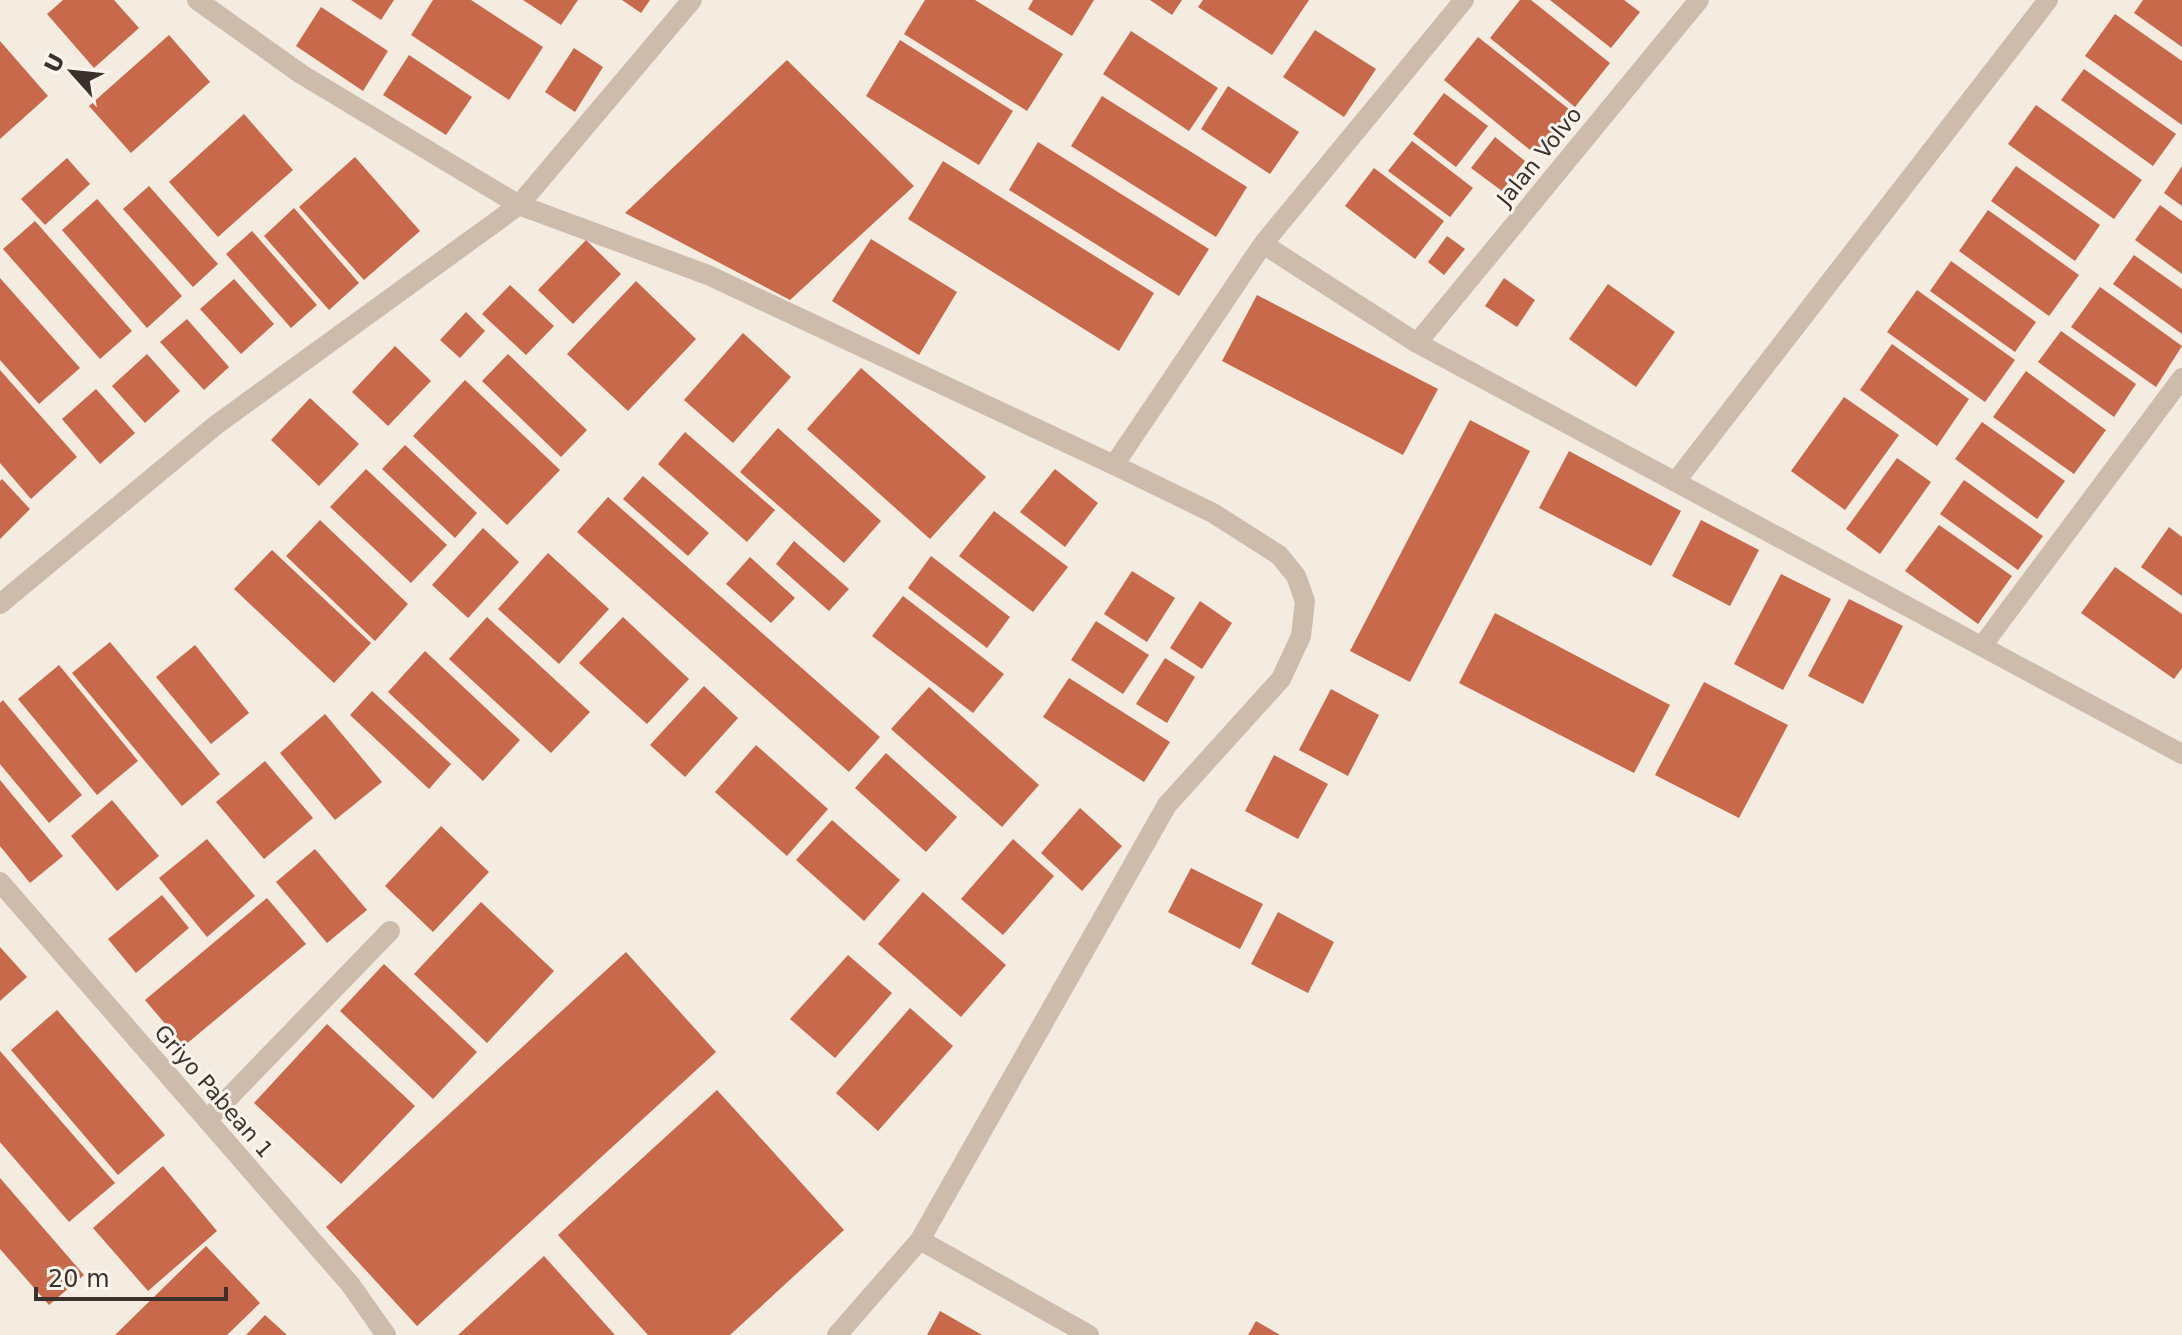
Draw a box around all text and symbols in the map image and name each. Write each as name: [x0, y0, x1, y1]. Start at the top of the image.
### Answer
north arrow: [32, 32, 112, 112]
text: U: [39, 50, 70, 77]
street label: Jalan Volvo: [1491, 102, 1587, 212]
street label: Griyo Pabean 1: [149, 1020, 278, 1163]
scale bar: [36, 1251, 226, 1301]
text: 20 m: [48, 1265, 110, 1293]

